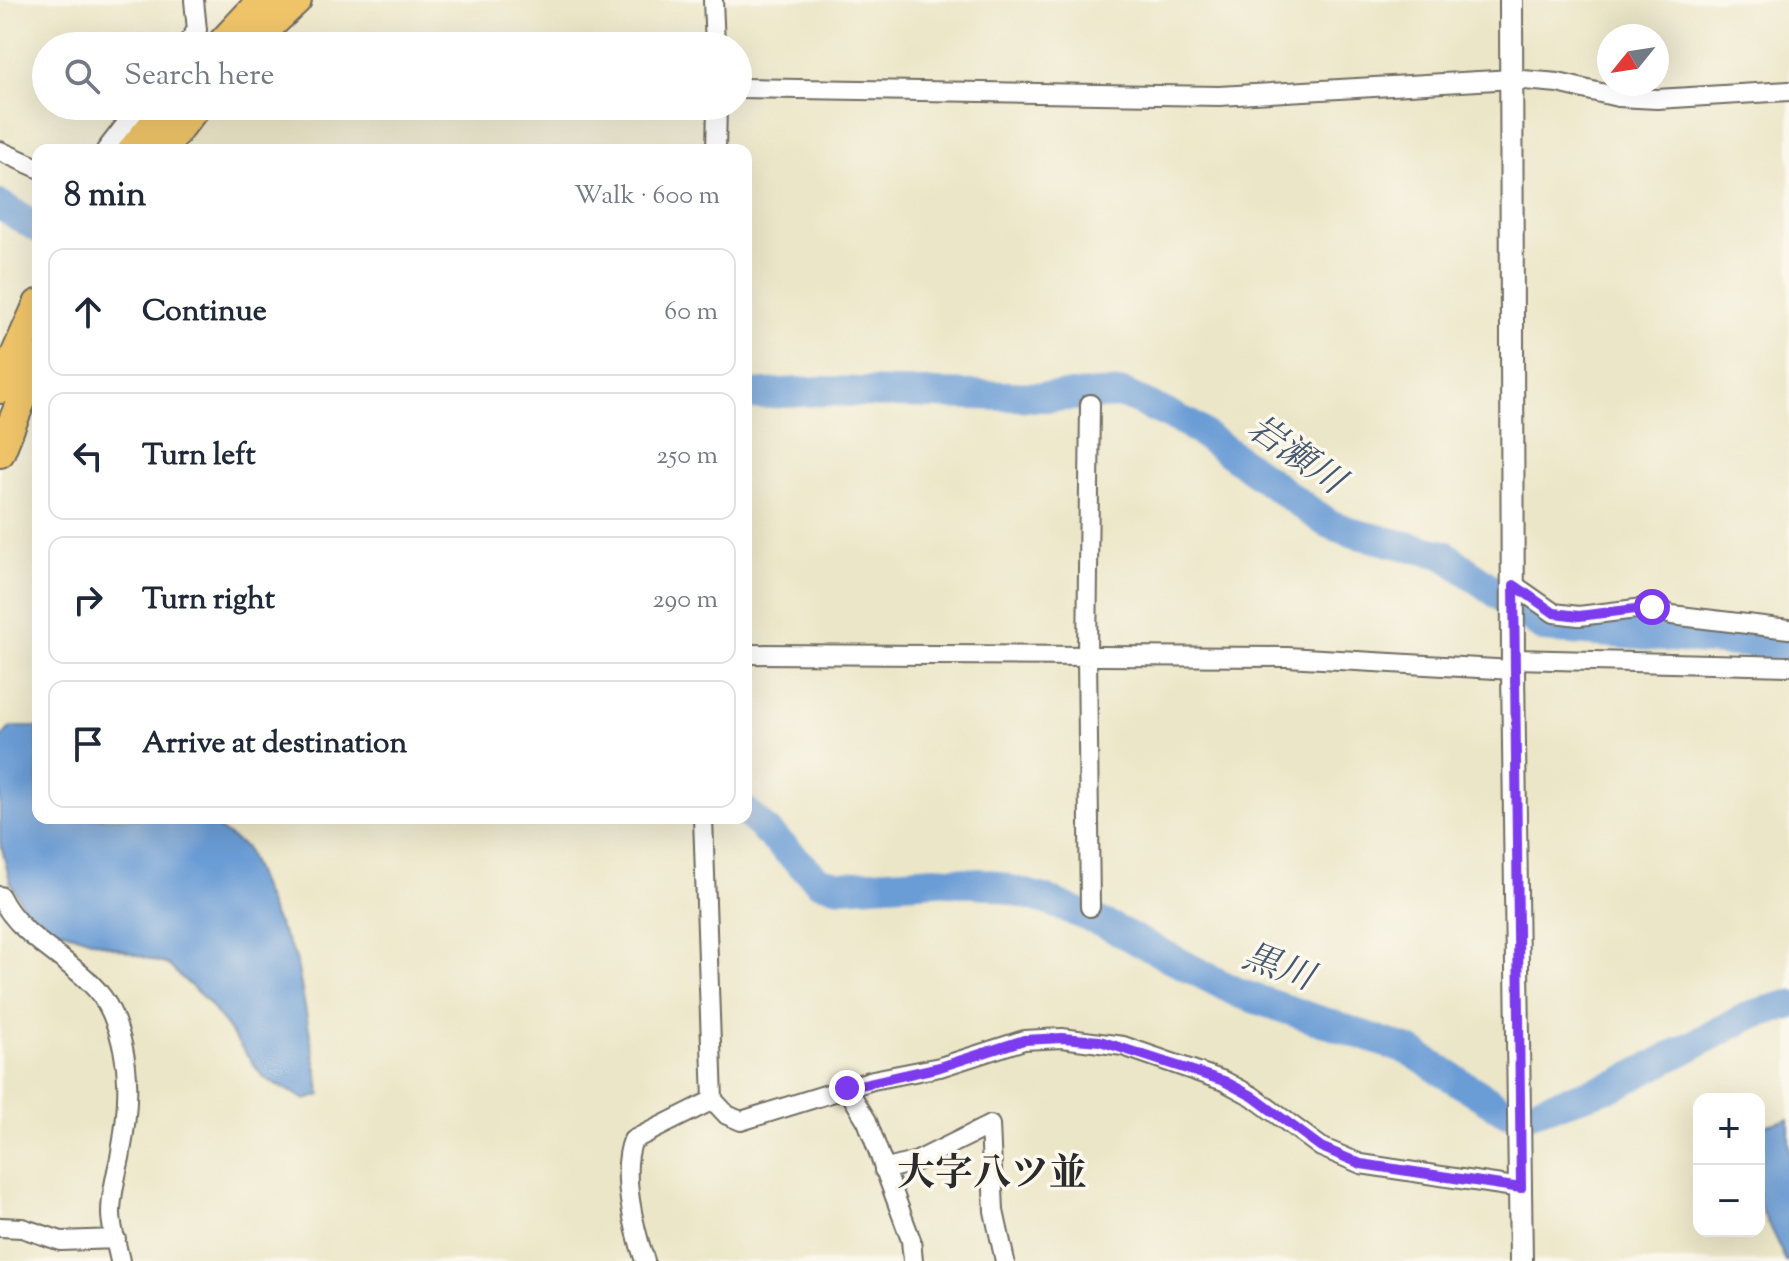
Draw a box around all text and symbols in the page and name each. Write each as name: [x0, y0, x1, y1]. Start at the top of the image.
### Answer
north arrow: [1597, 24, 1669, 96]
search box: [32, 32, 752, 120]
icon: search: [60, 54, 104, 98]
text: Search here: [124, 55, 274, 98]
text: 8 min: [64, 172, 146, 221]
text: Walk · 600 m: [574, 178, 720, 215]
icon: ahead: [66, 290, 110, 334]
text: Continue: [142, 291, 267, 334]
text: 60 m: [664, 294, 718, 331]
water label: 岩瀬川: [1236, 404, 1357, 511]
icon: left: [66, 434, 110, 478]
text: Turn left: [142, 435, 256, 478]
text: 250 m: [656, 438, 718, 475]
icon: right: [66, 578, 110, 622]
text: Turn right: [142, 579, 275, 622]
text: 290 m: [652, 582, 718, 619]
route start: [1634, 589, 1670, 625]
icon: arrive: [66, 722, 110, 766]
text: Arrive at destination: [142, 723, 407, 766]
water label: 黒川: [1235, 932, 1324, 1007]
route end: [829, 1070, 865, 1106]
map controls: [1693, 1093, 1765, 1237]
button: +: [1693, 1093, 1765, 1165]
district label: 大字八ツ並: [897, 1149, 1087, 1203]
button: −: [1693, 1165, 1765, 1237]

